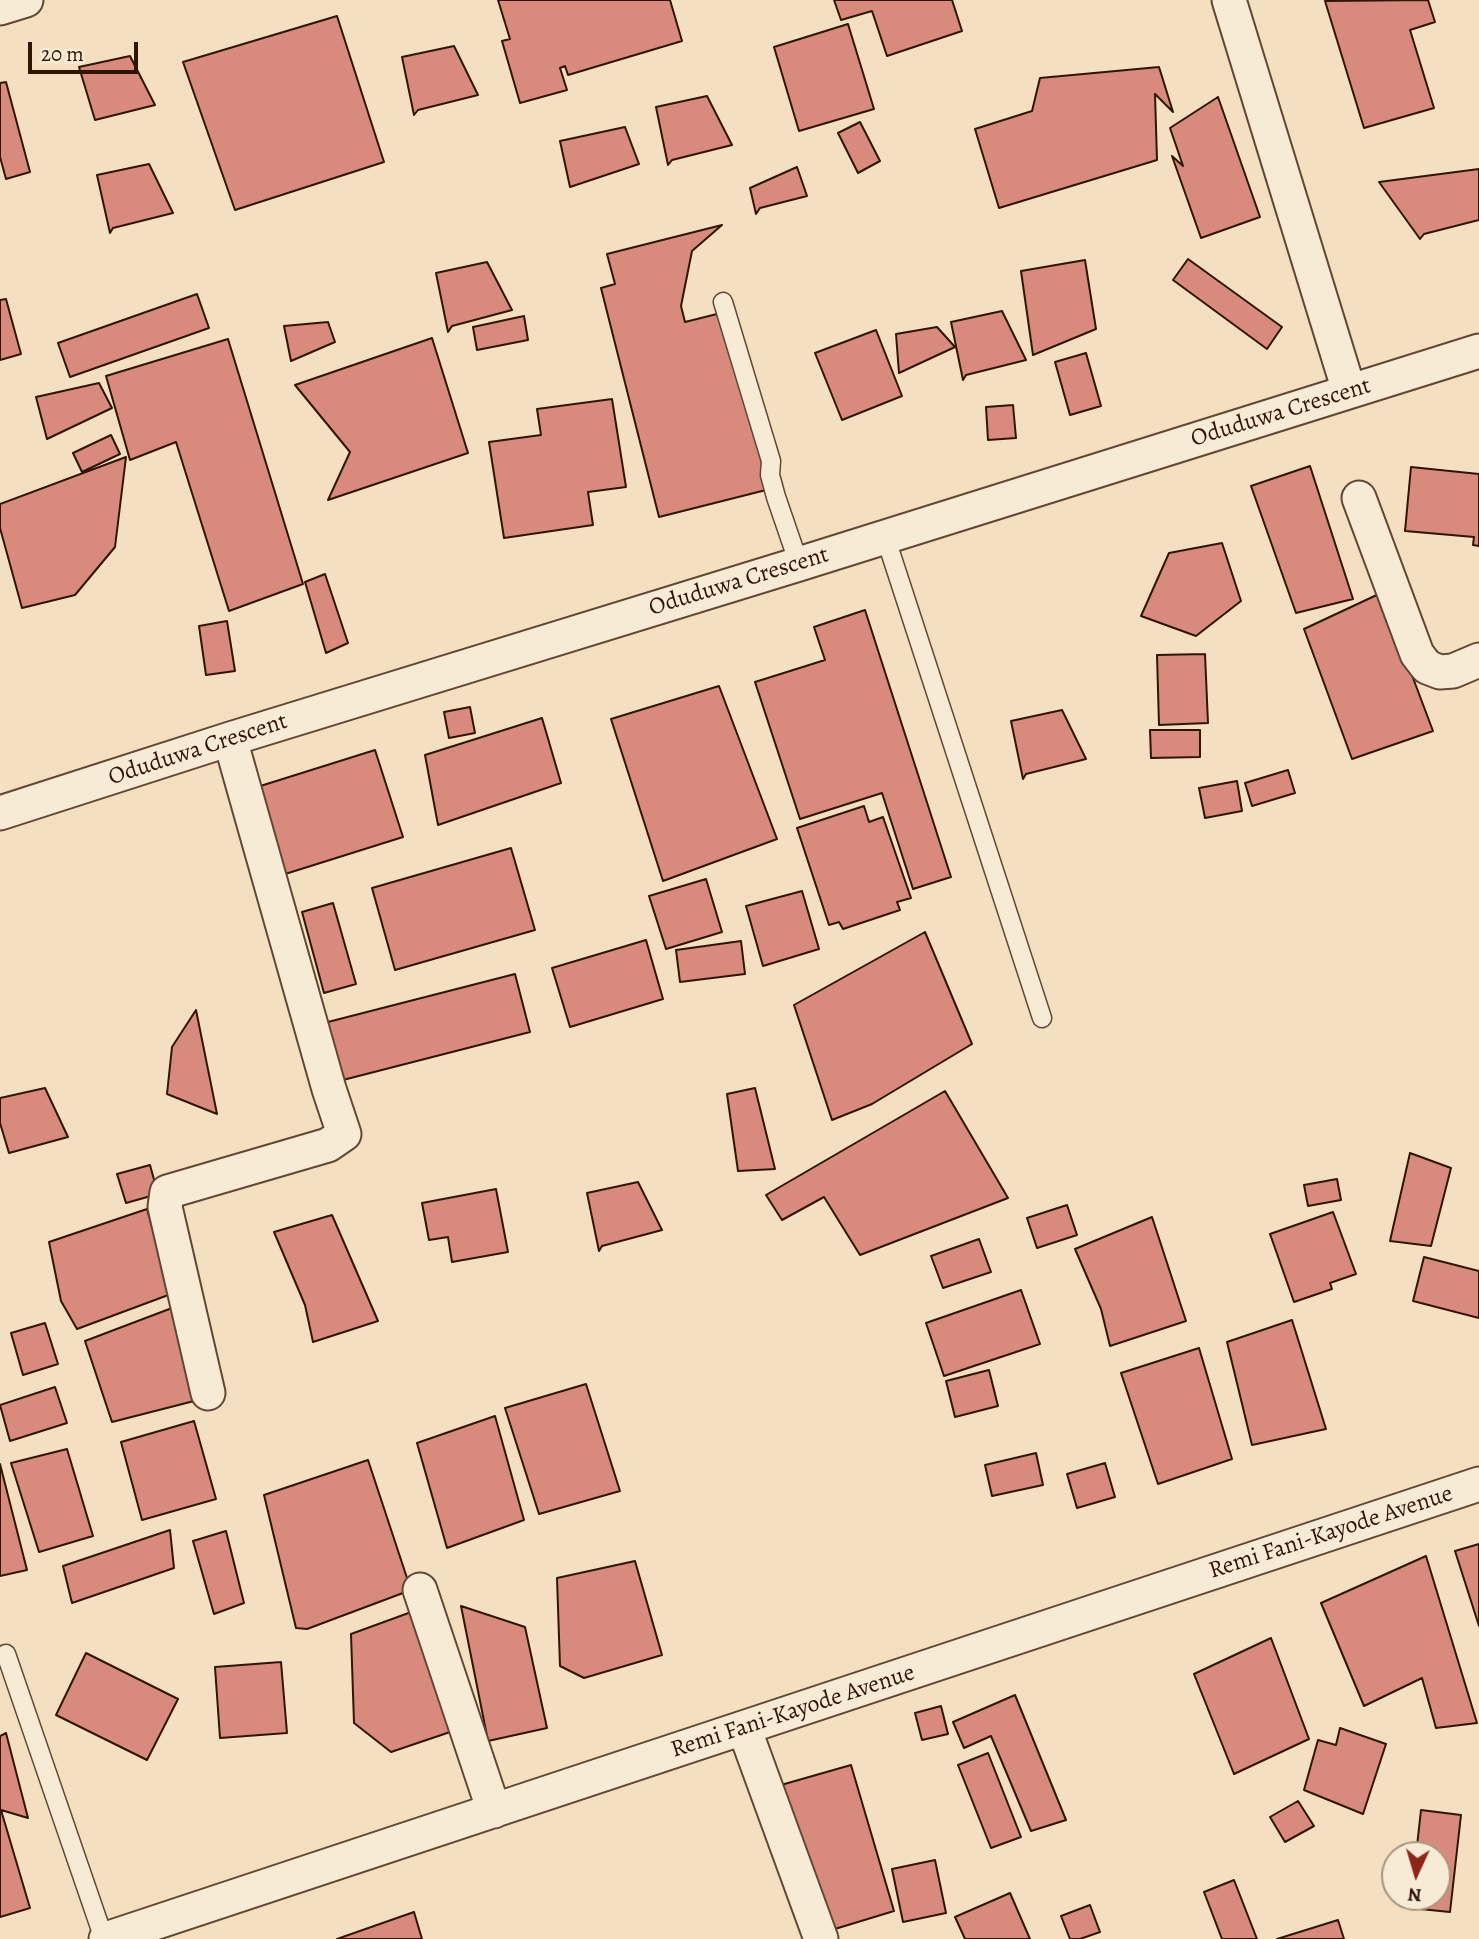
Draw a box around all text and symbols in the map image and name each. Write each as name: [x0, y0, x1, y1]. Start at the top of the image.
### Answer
scale bar: [32, 28, 142, 72]
text: 20 m: [41, 40, 84, 68]
street label: Oduduwa Crescent: [1188, 372, 1374, 454]
street label: Oduduwa Crescent: [646, 541, 832, 623]
street label: Oduduwa Crescent: [105, 708, 291, 792]
street label: Remi Fani-Kayode Avenue: [1205, 1480, 1457, 1586]
street label: Remi Fani-Kayode Avenue: [667, 1659, 919, 1765]
north arrow: [1381, 1841, 1451, 1911]
text: N: [1407, 1882, 1422, 1908]

